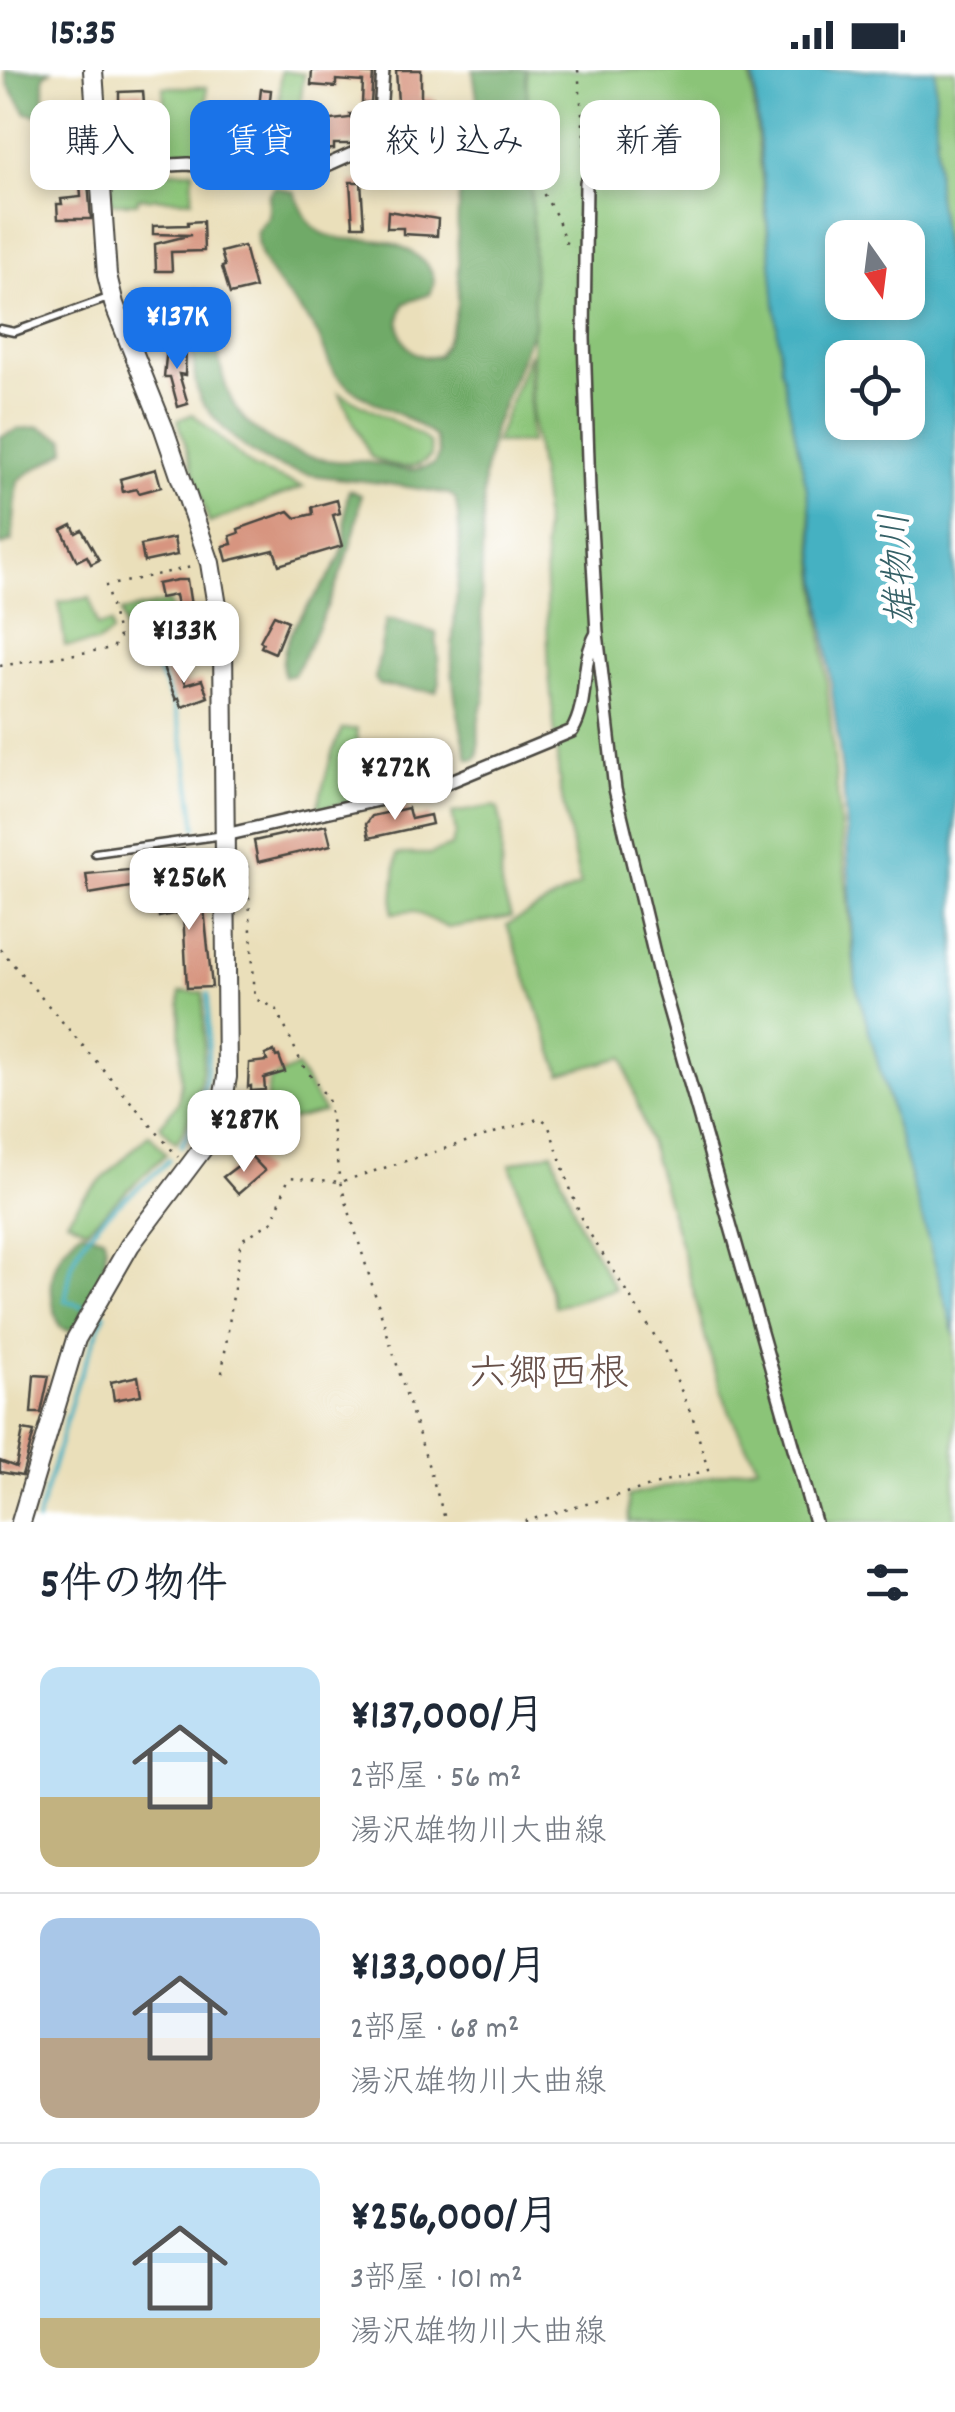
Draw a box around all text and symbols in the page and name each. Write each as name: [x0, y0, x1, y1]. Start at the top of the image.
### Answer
text: 15:35: [50, 8, 117, 63]
chip: 購入: [30, 100, 170, 190]
chip: 賃貸: [190, 100, 330, 190]
chip: 絞り込み: [350, 100, 560, 190]
chip: 新着: [580, 100, 720, 190]
north arrow: [825, 220, 925, 320]
map controls: [825, 220, 925, 440]
pin: ¥137K: [107, 287, 247, 372]
text: ¥137K: [145, 296, 209, 342]
button: locate: [825, 340, 925, 440]
water label: 雄物川: [871, 510, 933, 628]
pin: ¥133K: [114, 601, 254, 686]
text: ¥133K: [151, 610, 217, 656]
pin: ¥272K: [325, 738, 465, 823]
text: ¥272K: [360, 747, 430, 793]
pin: ¥256K: [119, 848, 259, 933]
text: ¥256K: [152, 857, 226, 903]
pin: ¥287K: [174, 1090, 314, 1175]
text: ¥287K: [209, 1099, 279, 1145]
district label: 六郷西根: [468, 1349, 628, 1406]
icon: filters: [860, 1555, 915, 1610]
text: 5件の物件: [40, 1558, 227, 1618]
text: ¥137,000/月: [350, 1689, 545, 1749]
icon: home: [120, 1707, 240, 1827]
text: 2部屋 · 56 m²: [350, 1757, 521, 1803]
text: 湯沢雄物川大曲線: [350, 1811, 606, 1857]
text: ¥133,000/月: [350, 1940, 547, 2000]
icon: home: [120, 1958, 240, 2078]
text: 2部屋 · 68 m²: [350, 2008, 519, 2054]
text: 湯沢雄物川大曲線: [350, 2062, 606, 2108]
text: ¥256,000/月: [350, 2190, 559, 2250]
icon: home: [120, 2208, 240, 2328]
text: 3部屋 · 101 m²: [350, 2258, 523, 2304]
text: 湯沢雄物川大曲線: [350, 2312, 606, 2358]

